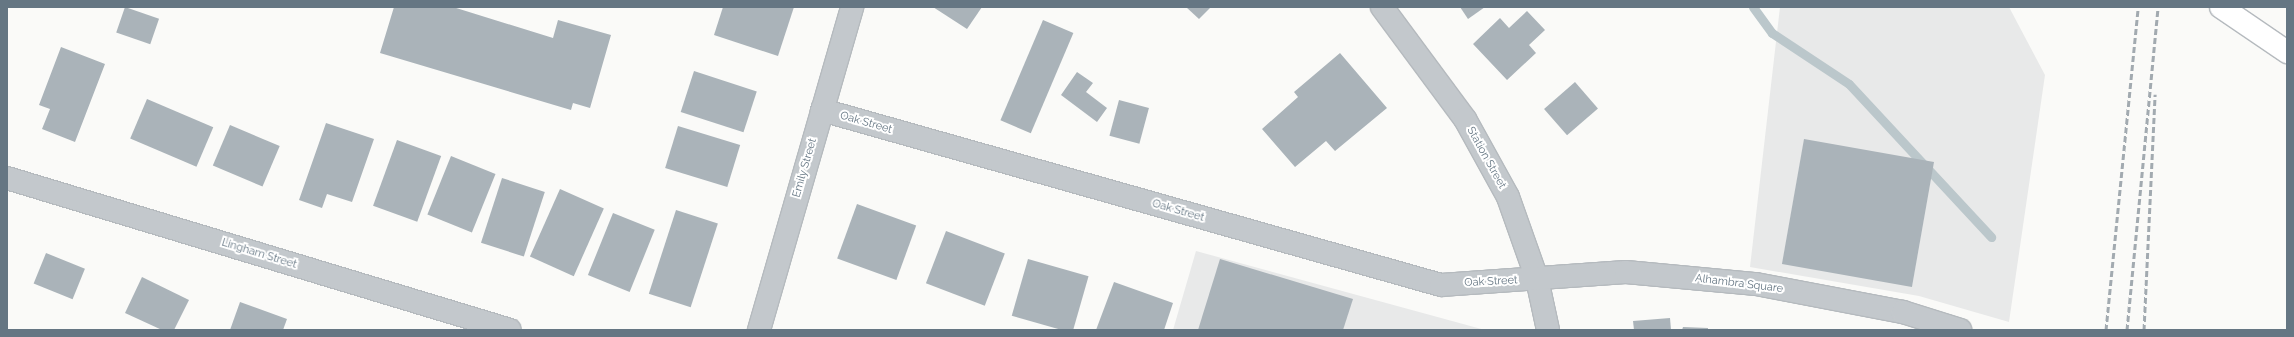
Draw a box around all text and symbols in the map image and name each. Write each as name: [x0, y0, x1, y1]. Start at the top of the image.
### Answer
street label: Oak Street: [839, 109, 893, 137]
street label: Station Street: [1464, 125, 1508, 191]
street label: Emily Street: [790, 137, 820, 199]
street label: Oak Street: [1151, 197, 1205, 225]
street label: Lingham Street: [220, 236, 298, 272]
street label: Alhambra Square: [1694, 272, 1784, 296]
street label: Oak Street: [1464, 274, 1518, 290]

